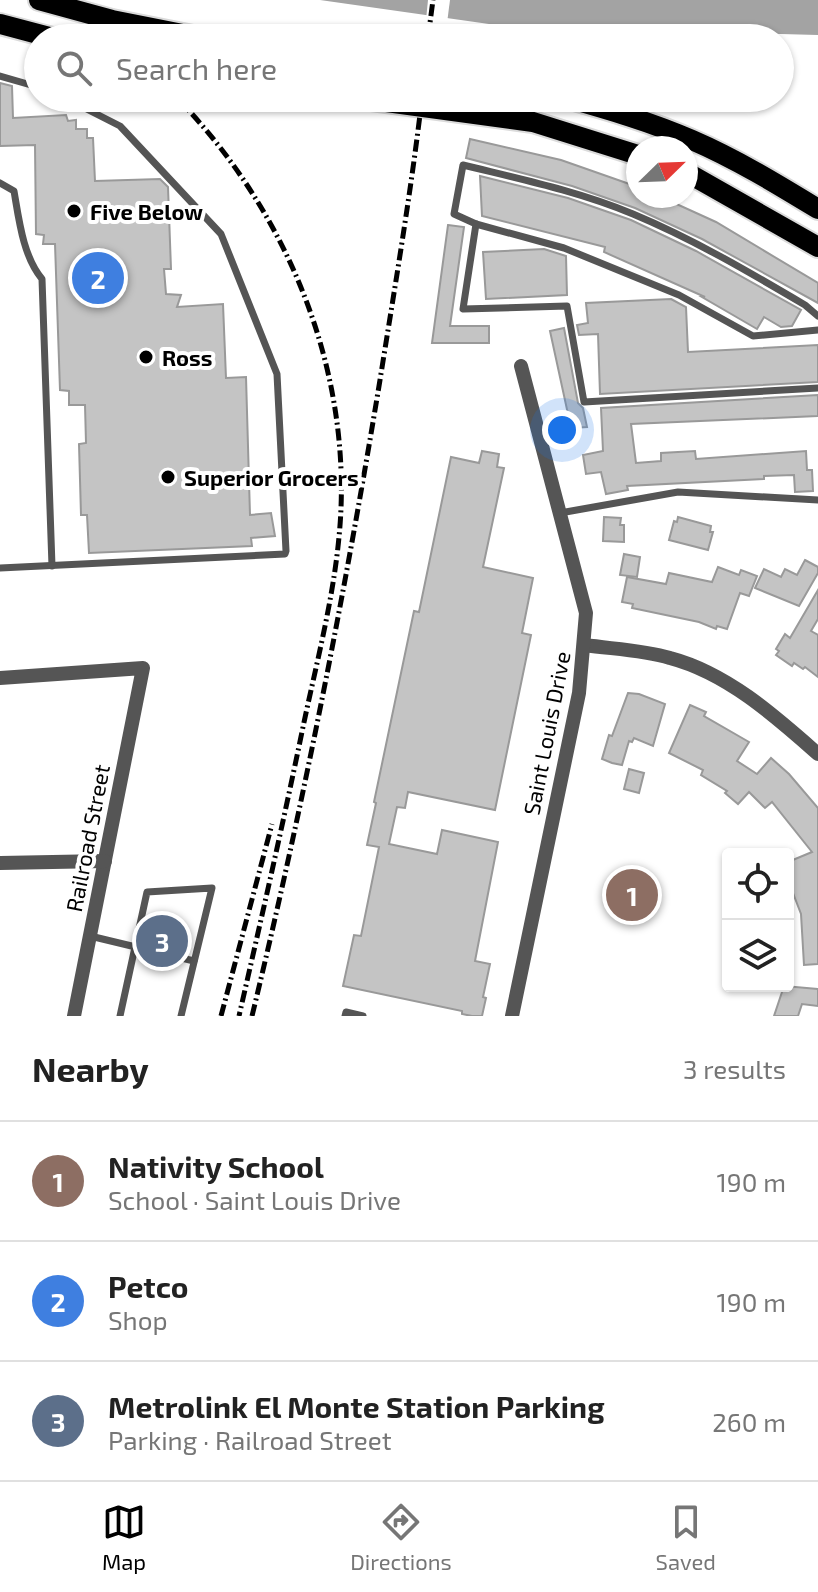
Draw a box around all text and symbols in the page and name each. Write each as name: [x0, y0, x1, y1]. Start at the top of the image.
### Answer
search box: [24, 24, 794, 112]
icon: search: [52, 46, 96, 90]
text: Search here: [116, 50, 277, 86]
north arrow: [626, 136, 698, 208]
place label: Five Below: [90, 198, 203, 224]
marker: Five Below: [65, 202, 83, 220]
pin: 2: [72, 248, 124, 308]
place label: Ross: [162, 344, 212, 370]
marker: Ross: [137, 348, 155, 366]
your location: [542, 410, 582, 450]
place label: Superior Grocers: [184, 464, 359, 490]
marker: Superior Grocers: [159, 468, 177, 486]
street label: Saint Louis Drive: [517, 649, 575, 817]
street label: Railroad Street: [60, 762, 114, 914]
map controls: [722, 848, 794, 992]
button: locate: [722, 848, 794, 920]
pin: 1: [606, 865, 658, 925]
pin: 3: [136, 911, 188, 971]
button: layers: [722, 920, 794, 992]
text: Nearby: [32, 1048, 149, 1089]
text: 3 results: [683, 1053, 786, 1084]
text: Nativity School: [108, 1148, 324, 1184]
text: 1: [52, 1166, 64, 1197]
text: 190 m: [717, 1166, 786, 1197]
text: School · Saint Louis Drive: [108, 1184, 401, 1215]
text: Petco: [108, 1268, 188, 1304]
text: 2: [50, 1286, 66, 1317]
text: 190 m: [717, 1286, 786, 1317]
text: Shop: [108, 1304, 168, 1335]
text: Metrolink El Monte Station Parking: [108, 1388, 605, 1424]
text: 3: [51, 1406, 65, 1437]
text: 260 m: [712, 1406, 786, 1437]
text: Parking · Railroad Street: [108, 1424, 392, 1455]
tab: Map: [102, 1500, 146, 1574]
tab: Directions: [350, 1500, 452, 1574]
tab: Saved: [656, 1500, 716, 1574]

